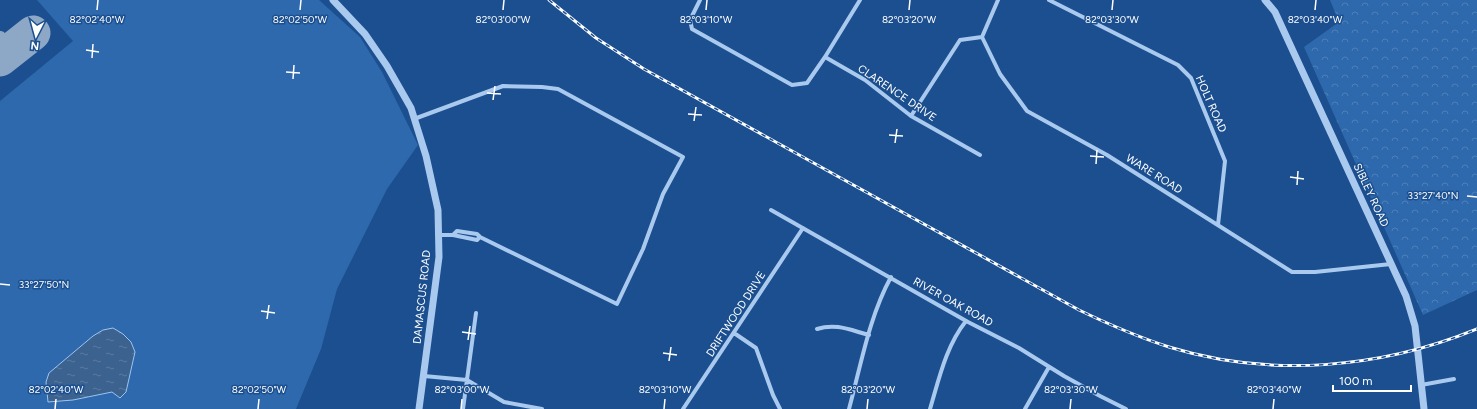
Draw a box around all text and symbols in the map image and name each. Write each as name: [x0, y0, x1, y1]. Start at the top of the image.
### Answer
text: 82°02'40"W: [70, 13, 125, 26]
text: 82°02'50"W: [273, 13, 328, 26]
text: 82°03'00"W: [476, 13, 531, 26]
text: 82°03'10"W: [680, 13, 733, 26]
text: 82°03'20"W: [882, 13, 936, 26]
text: 82°03'30"W: [1085, 13, 1139, 26]
text: 82°03'40"W: [1288, 13, 1343, 26]
north arrow: [16, 16, 56, 56]
text: N: [30, 39, 40, 52]
street label: CLARENCE DRIVE: [855, 62, 939, 124]
street label: HOLT ROAD: [1193, 74, 1230, 135]
street label: WARE ROAD: [1123, 151, 1185, 197]
street label: SIBLEY ROAD: [1351, 161, 1392, 229]
text: 33°27'40"N: [1407, 189, 1459, 202]
street label: DAMASCUS ROAD: [411, 249, 433, 344]
street label: DRIFTWOOD DRIVE: [704, 269, 768, 359]
street label: RIVER OAK ROAD: [911, 275, 996, 330]
text: 33°27'50"N: [19, 278, 69, 291]
scale bar: [1333, 367, 1411, 393]
text: 100 m: [1339, 374, 1373, 388]
text: 82°02'40"W: [29, 383, 84, 396]
text: 82°02'50"W: [232, 383, 287, 396]
text: 82°03'00"W: [435, 383, 490, 396]
text: 82°03'10"W: [639, 383, 692, 396]
text: 82°03'20"W: [841, 383, 895, 396]
text: 82°03'30"W: [1044, 383, 1098, 396]
text: 82°03'40"W: [1247, 383, 1302, 396]

